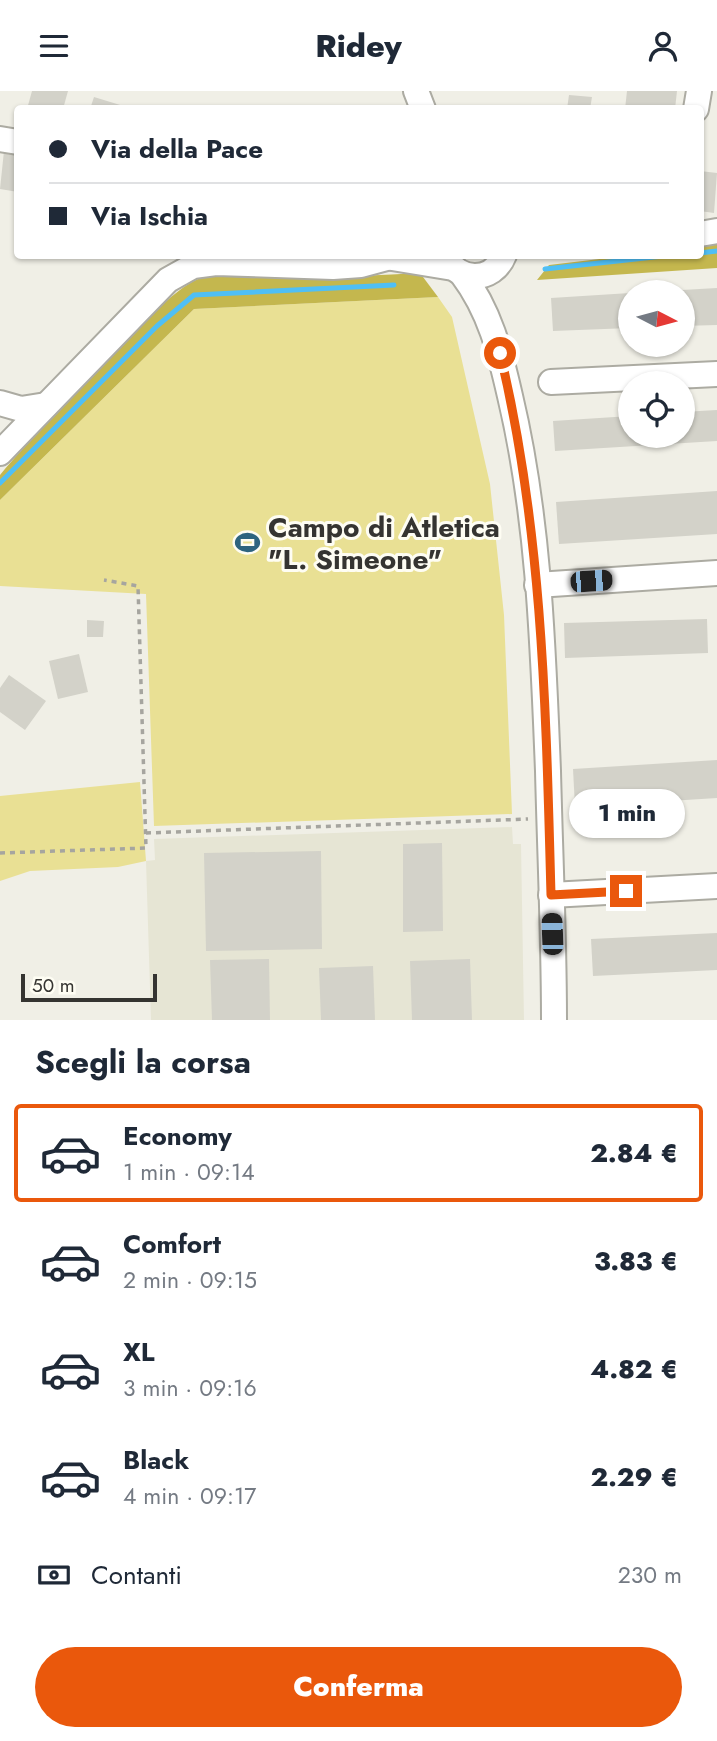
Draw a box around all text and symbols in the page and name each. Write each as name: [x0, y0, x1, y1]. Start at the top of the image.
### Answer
text: Ridey: [315, 23, 402, 69]
icon: menu: [35, 27, 73, 65]
icon: person: [644, 27, 682, 65]
text: Via della Pace: [91, 130, 263, 168]
text: Via Ischia: [91, 197, 208, 235]
north arrow: [618, 280, 695, 357]
map controls: [618, 280, 695, 448]
route start: [484, 337, 516, 369]
button: locate: [618, 371, 695, 448]
place label: Campo di Atletica "L. Simeone": [268, 507, 500, 580]
sports icon: Campo di Atletica "L. Simeone": [234, 529, 262, 557]
car: [570, 569, 613, 593]
callout: 1 min: [568, 789, 684, 839]
text: 1 min: [598, 796, 656, 830]
route end: [610, 875, 642, 907]
car: [541, 913, 564, 955]
scale bar: [21, 971, 158, 1003]
text: 50 m: [32, 972, 75, 999]
text: Scegli la corsa: [35, 1039, 251, 1085]
text: Economy: [123, 1117, 232, 1155]
icon: car: [39, 1122, 102, 1185]
text: 2.84 €: [590, 1134, 678, 1172]
text: 1 min · 09:14: [123, 1155, 255, 1189]
text: Comfort: [123, 1225, 221, 1263]
icon: car: [39, 1230, 102, 1293]
text: 3.83 €: [594, 1242, 678, 1280]
text: 2 min · 09:15: [123, 1263, 257, 1297]
text: XL: [123, 1333, 155, 1371]
icon: car: [39, 1338, 102, 1401]
text: 4.82 €: [590, 1350, 678, 1388]
text: 3 min · 09:16: [123, 1371, 257, 1405]
text: Black: [123, 1441, 189, 1479]
icon: car: [39, 1446, 102, 1509]
text: 2.29 €: [590, 1458, 678, 1496]
text: 4 min · 09:17: [123, 1479, 256, 1513]
icon: cash: [35, 1556, 73, 1594]
text: Contanti: [91, 1556, 182, 1594]
text: 230 m: [618, 1558, 682, 1592]
button: Conferma: [35, 1647, 682, 1727]

